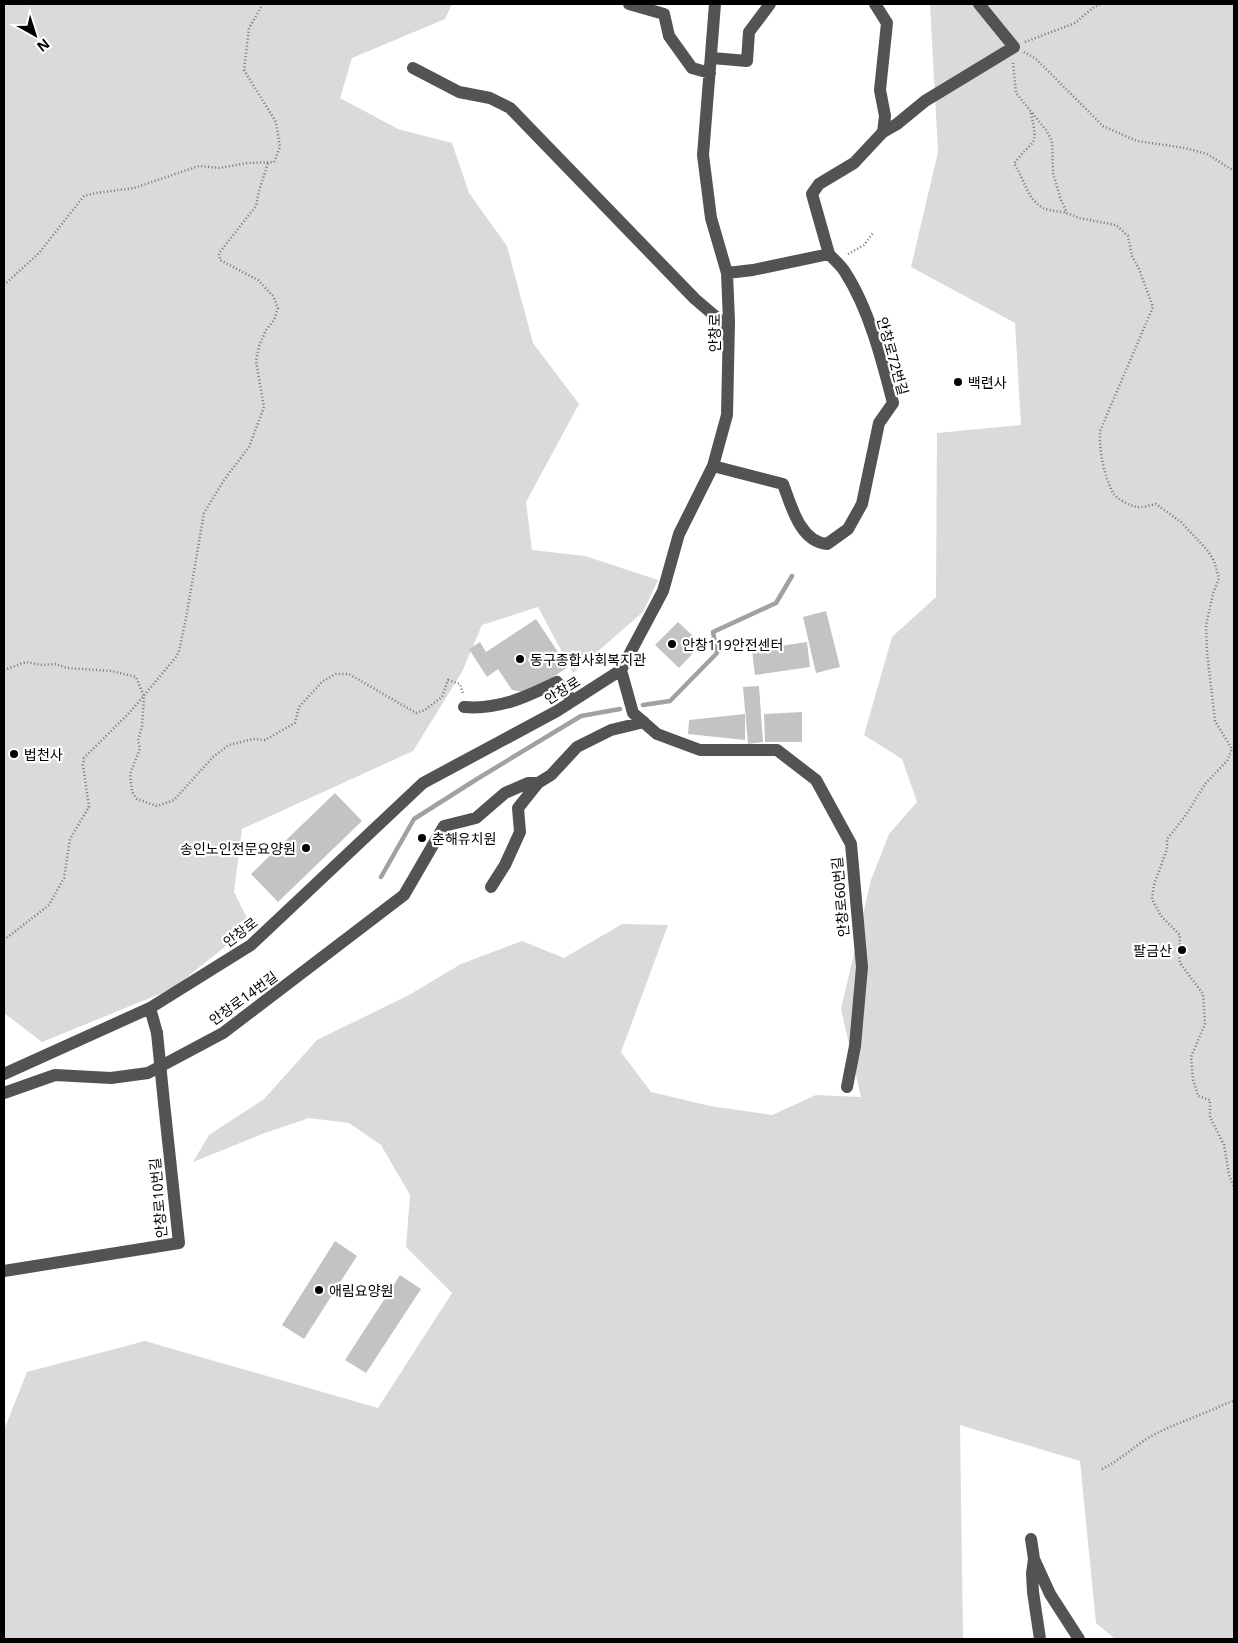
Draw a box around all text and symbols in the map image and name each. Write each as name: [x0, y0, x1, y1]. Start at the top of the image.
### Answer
north arrow: [10, 10, 60, 60]
text: N: [33, 35, 54, 56]
street label: 안창로: [705, 314, 724, 352]
street label: 안창로72번길: [873, 315, 913, 397]
place label: 백련사: [968, 373, 1007, 392]
marker: 백련사: [952, 376, 964, 388]
place label: 안창119안전센터: [682, 635, 783, 654]
marker: 안창119안전센터: [666, 638, 678, 650]
place label: 동구종합사회복지관: [530, 650, 646, 669]
marker: 동구종합사회복지관: [514, 653, 526, 665]
street label: 안창로: [541, 672, 584, 708]
place label: 법천사: [24, 745, 63, 764]
marker: 법천사: [8, 748, 20, 760]
place label: 춘해유치원: [432, 829, 496, 848]
marker: 춘해유치원: [416, 832, 428, 844]
place label: 송인노인전문요양원: [180, 839, 296, 858]
marker: 송인노인전문요양원: [300, 842, 312, 854]
street label: 안창로60번길: [827, 856, 853, 938]
street label: 안창로: [219, 913, 261, 951]
place label: 팔금산: [1133, 941, 1172, 960]
marker: 팔금산: [1176, 944, 1188, 956]
street label: 안창로14번길: [205, 967, 281, 1029]
street label: 안창로10번길: [145, 1157, 171, 1239]
place label: 애림요양원: [329, 1281, 393, 1300]
marker: 애림요양원: [313, 1284, 325, 1296]

